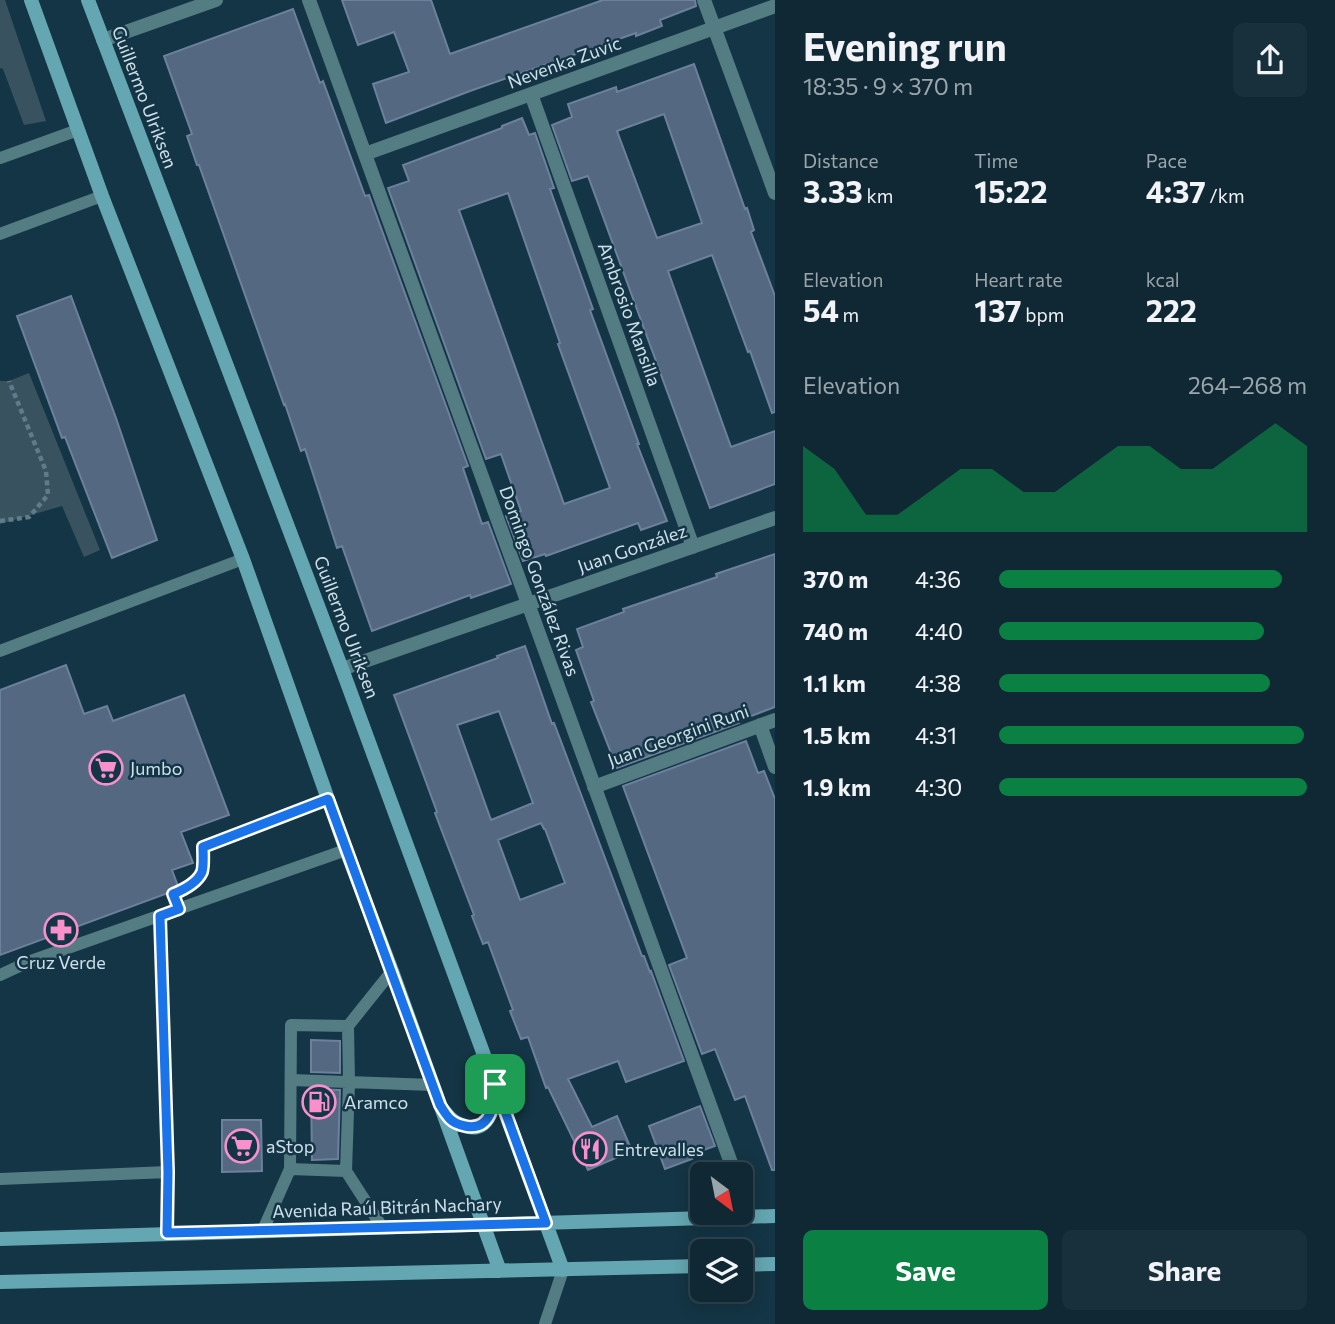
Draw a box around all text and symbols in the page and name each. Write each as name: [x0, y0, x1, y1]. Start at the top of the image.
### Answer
text: Evening run: [803, 22, 1007, 69]
street label: Guillermo Ulriksen: [108, 23, 182, 171]
button: share: [1233, 23, 1307, 97]
street label: Nevenka Zuvic: [504, 31, 624, 93]
text: 18:35 · 9 × 370 m: [803, 72, 973, 100]
text: Distance: [803, 149, 879, 172]
text: Time: [974, 149, 1018, 172]
text: Pace: [1146, 149, 1187, 172]
text: 3.33: [803, 172, 863, 209]
text: 15:22: [974, 172, 1047, 209]
text: 4:37: [1146, 172, 1206, 209]
text: km: [863, 184, 893, 207]
text: /km: [1206, 184, 1245, 207]
street label: Ambrosio Mansilla: [594, 239, 666, 389]
text: Elevation: [803, 268, 883, 291]
text: Heart rate: [974, 268, 1063, 291]
text: kcal: [1146, 268, 1180, 291]
text: 54: [803, 291, 839, 328]
text: 137: [974, 291, 1022, 328]
text: 222: [1146, 291, 1197, 328]
text: m: [839, 303, 859, 326]
text: bpm: [1022, 303, 1064, 326]
text: Elevation: [803, 371, 900, 399]
text: 264–268 m: [1188, 371, 1307, 399]
street label: Domingo González Rivas: [495, 483, 585, 679]
street label: Juan González: [575, 519, 690, 577]
street label: Guillermo Ulriksen: [310, 553, 384, 701]
text: 370 m: [803, 565, 868, 593]
text: 4:36: [915, 565, 961, 593]
text: 740 m: [803, 617, 868, 645]
text: 4:40: [915, 617, 963, 645]
text: 1.1 km: [803, 669, 866, 697]
text: 4:38: [915, 669, 961, 697]
street label: Juan Georgini Runi: [604, 699, 752, 771]
text: 1.5 km: [803, 721, 871, 749]
text: 4:31: [915, 721, 957, 749]
supermarket icon: Jumbo: [87, 749, 125, 787]
place label: Jumbo: [130, 757, 182, 779]
text: 1.9 km: [803, 773, 871, 801]
text: 4:30: [915, 773, 962, 801]
pharmacy icon: Cruz Verde: [42, 911, 80, 949]
place label: Cruz Verde: [16, 951, 106, 973]
pin: [465, 1054, 525, 1114]
icon: arrive: [476, 1065, 514, 1103]
fuel station icon: Aramco: [300, 1083, 338, 1121]
place label: Aramco: [344, 1091, 408, 1113]
supermarket icon: aStop: [223, 1127, 261, 1165]
restaurant icon: Entrevalles: [571, 1130, 609, 1168]
place label: aStop: [266, 1135, 314, 1157]
place label: Entrevalles: [614, 1138, 704, 1160]
north arrow: [690, 1162, 752, 1225]
map controls: [690, 1162, 753, 1302]
street label: Avenida Raúl Bitrán Nachary: [272, 1192, 502, 1222]
button: Save: [803, 1230, 1048, 1310]
button: Share: [1062, 1230, 1307, 1310]
button: layers: [690, 1239, 753, 1302]

